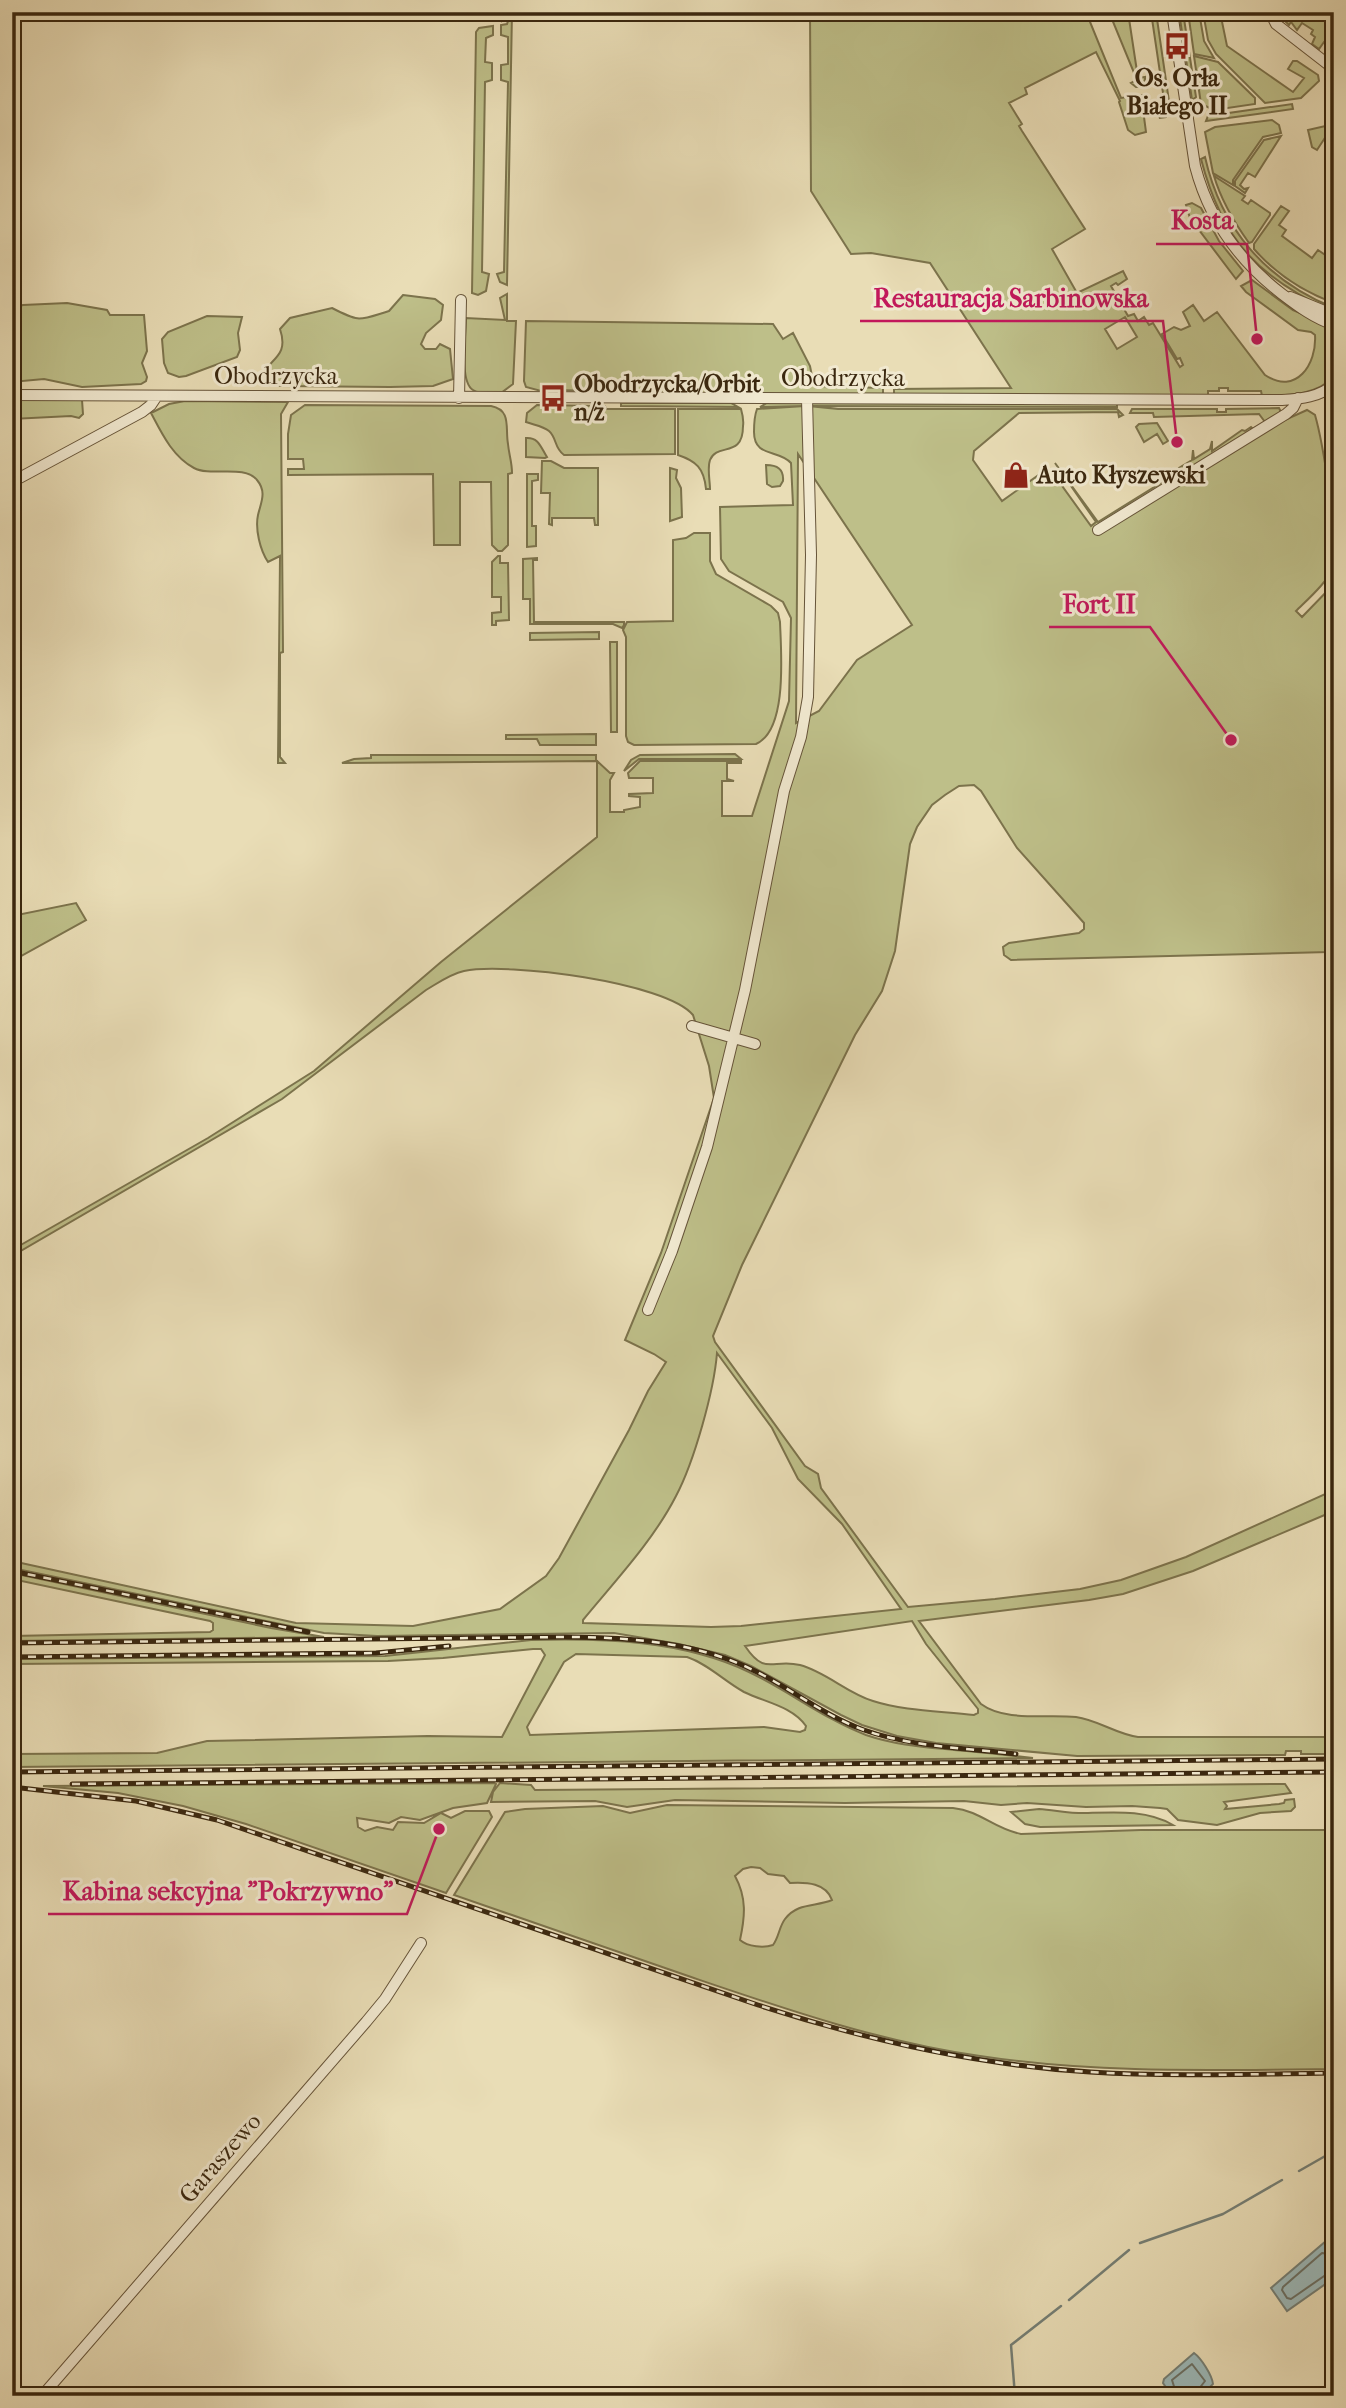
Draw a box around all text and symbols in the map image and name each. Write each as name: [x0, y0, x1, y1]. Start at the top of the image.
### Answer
bus stop icon: Os. Orła Białego II: [1162, 31, 1192, 61]
place label: Os. Orła Białego II: [1127, 64, 1228, 120]
callout: Kosta: [1156, 197, 1247, 244]
text: Kosta: [1171, 205, 1234, 236]
callout: Restauracja Sarbinowska: [860, 274, 1163, 321]
text: Restauracja Sarbinowska: [873, 283, 1150, 314]
street label: Obodrzycka: [214, 362, 339, 390]
street label: Obodrzycka: [781, 364, 906, 392]
place label: Obodrzycka/Orbit n/ż: [573, 370, 761, 426]
bus stop icon: Obodrzycka/Orbit n/ż: [538, 383, 568, 413]
shop icon: Auto Kłyszewski: [1001, 460, 1031, 490]
place label: Auto Kłyszewski: [1035, 461, 1206, 489]
callout: Fort II: [1049, 580, 1150, 627]
text: Fort II: [1061, 589, 1136, 620]
callout: Kabina sekcyjna "Pokrzywno": [48, 1867, 407, 1914]
text: Kabina sekcyjna "Pokrzywno": [63, 1876, 393, 1907]
street label: Garaszewo: [173, 2107, 267, 2209]

